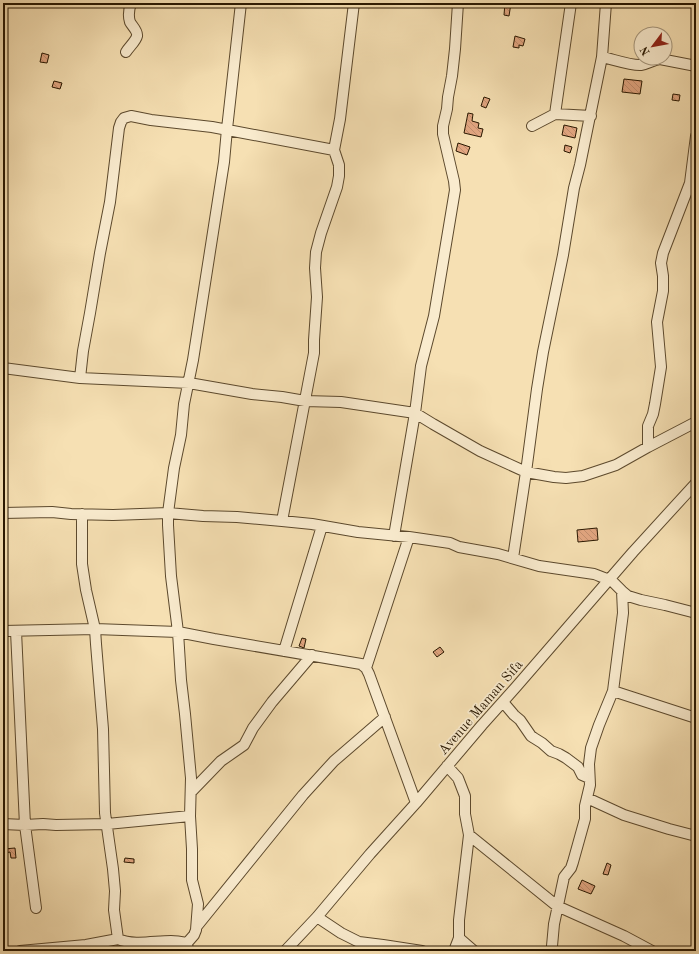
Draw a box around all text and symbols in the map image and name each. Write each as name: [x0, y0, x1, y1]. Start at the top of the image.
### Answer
north arrow: [633, 26, 673, 66]
text: N: [639, 44, 653, 57]
street label: Avenue Maman Sifa: [436, 658, 526, 758]

